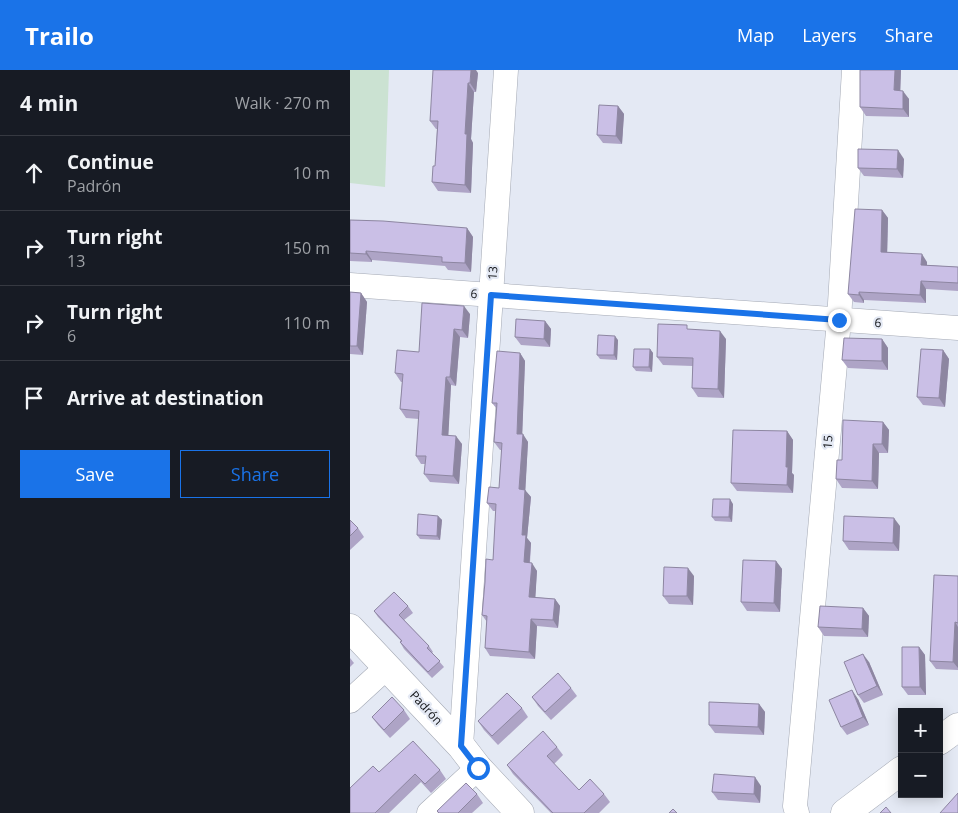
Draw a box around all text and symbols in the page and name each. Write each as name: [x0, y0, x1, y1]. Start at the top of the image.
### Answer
text: Trailo: [25, 19, 94, 52]
text: Map: [737, 23, 774, 47]
text: Layers: [802, 23, 857, 47]
text: Share: [885, 23, 933, 47]
text: 4 min: [20, 89, 78, 117]
text: Walk · 270 m: [235, 92, 330, 114]
text: Continue: [67, 149, 154, 175]
icon: ahead: [20, 159, 48, 187]
text: 10 m: [293, 162, 330, 184]
text: Padrón: [67, 175, 121, 197]
text: Turn right: [67, 224, 162, 250]
icon: right: [20, 234, 48, 262]
text: 150 m: [284, 237, 330, 259]
text: 13: [67, 250, 85, 272]
street label: 13: [484, 265, 501, 280]
street label: 6: [470, 285, 478, 302]
text: Turn right: [67, 299, 162, 325]
icon: right: [20, 309, 48, 337]
route end: [828, 309, 851, 332]
text: 110 m: [284, 312, 330, 334]
street label: 6: [874, 314, 882, 331]
text: 6: [67, 325, 76, 347]
icon: arrive: [20, 384, 48, 412]
text: Arrive at destination: [67, 385, 264, 411]
street label: 15: [818, 434, 837, 450]
button: Save: [20, 450, 170, 498]
button: Share: [180, 450, 330, 498]
street label: Padrón: [406, 687, 446, 728]
map controls: [898, 708, 943, 798]
button: +: [898, 708, 943, 753]
button: −: [898, 753, 943, 798]
route start: [467, 757, 490, 780]

